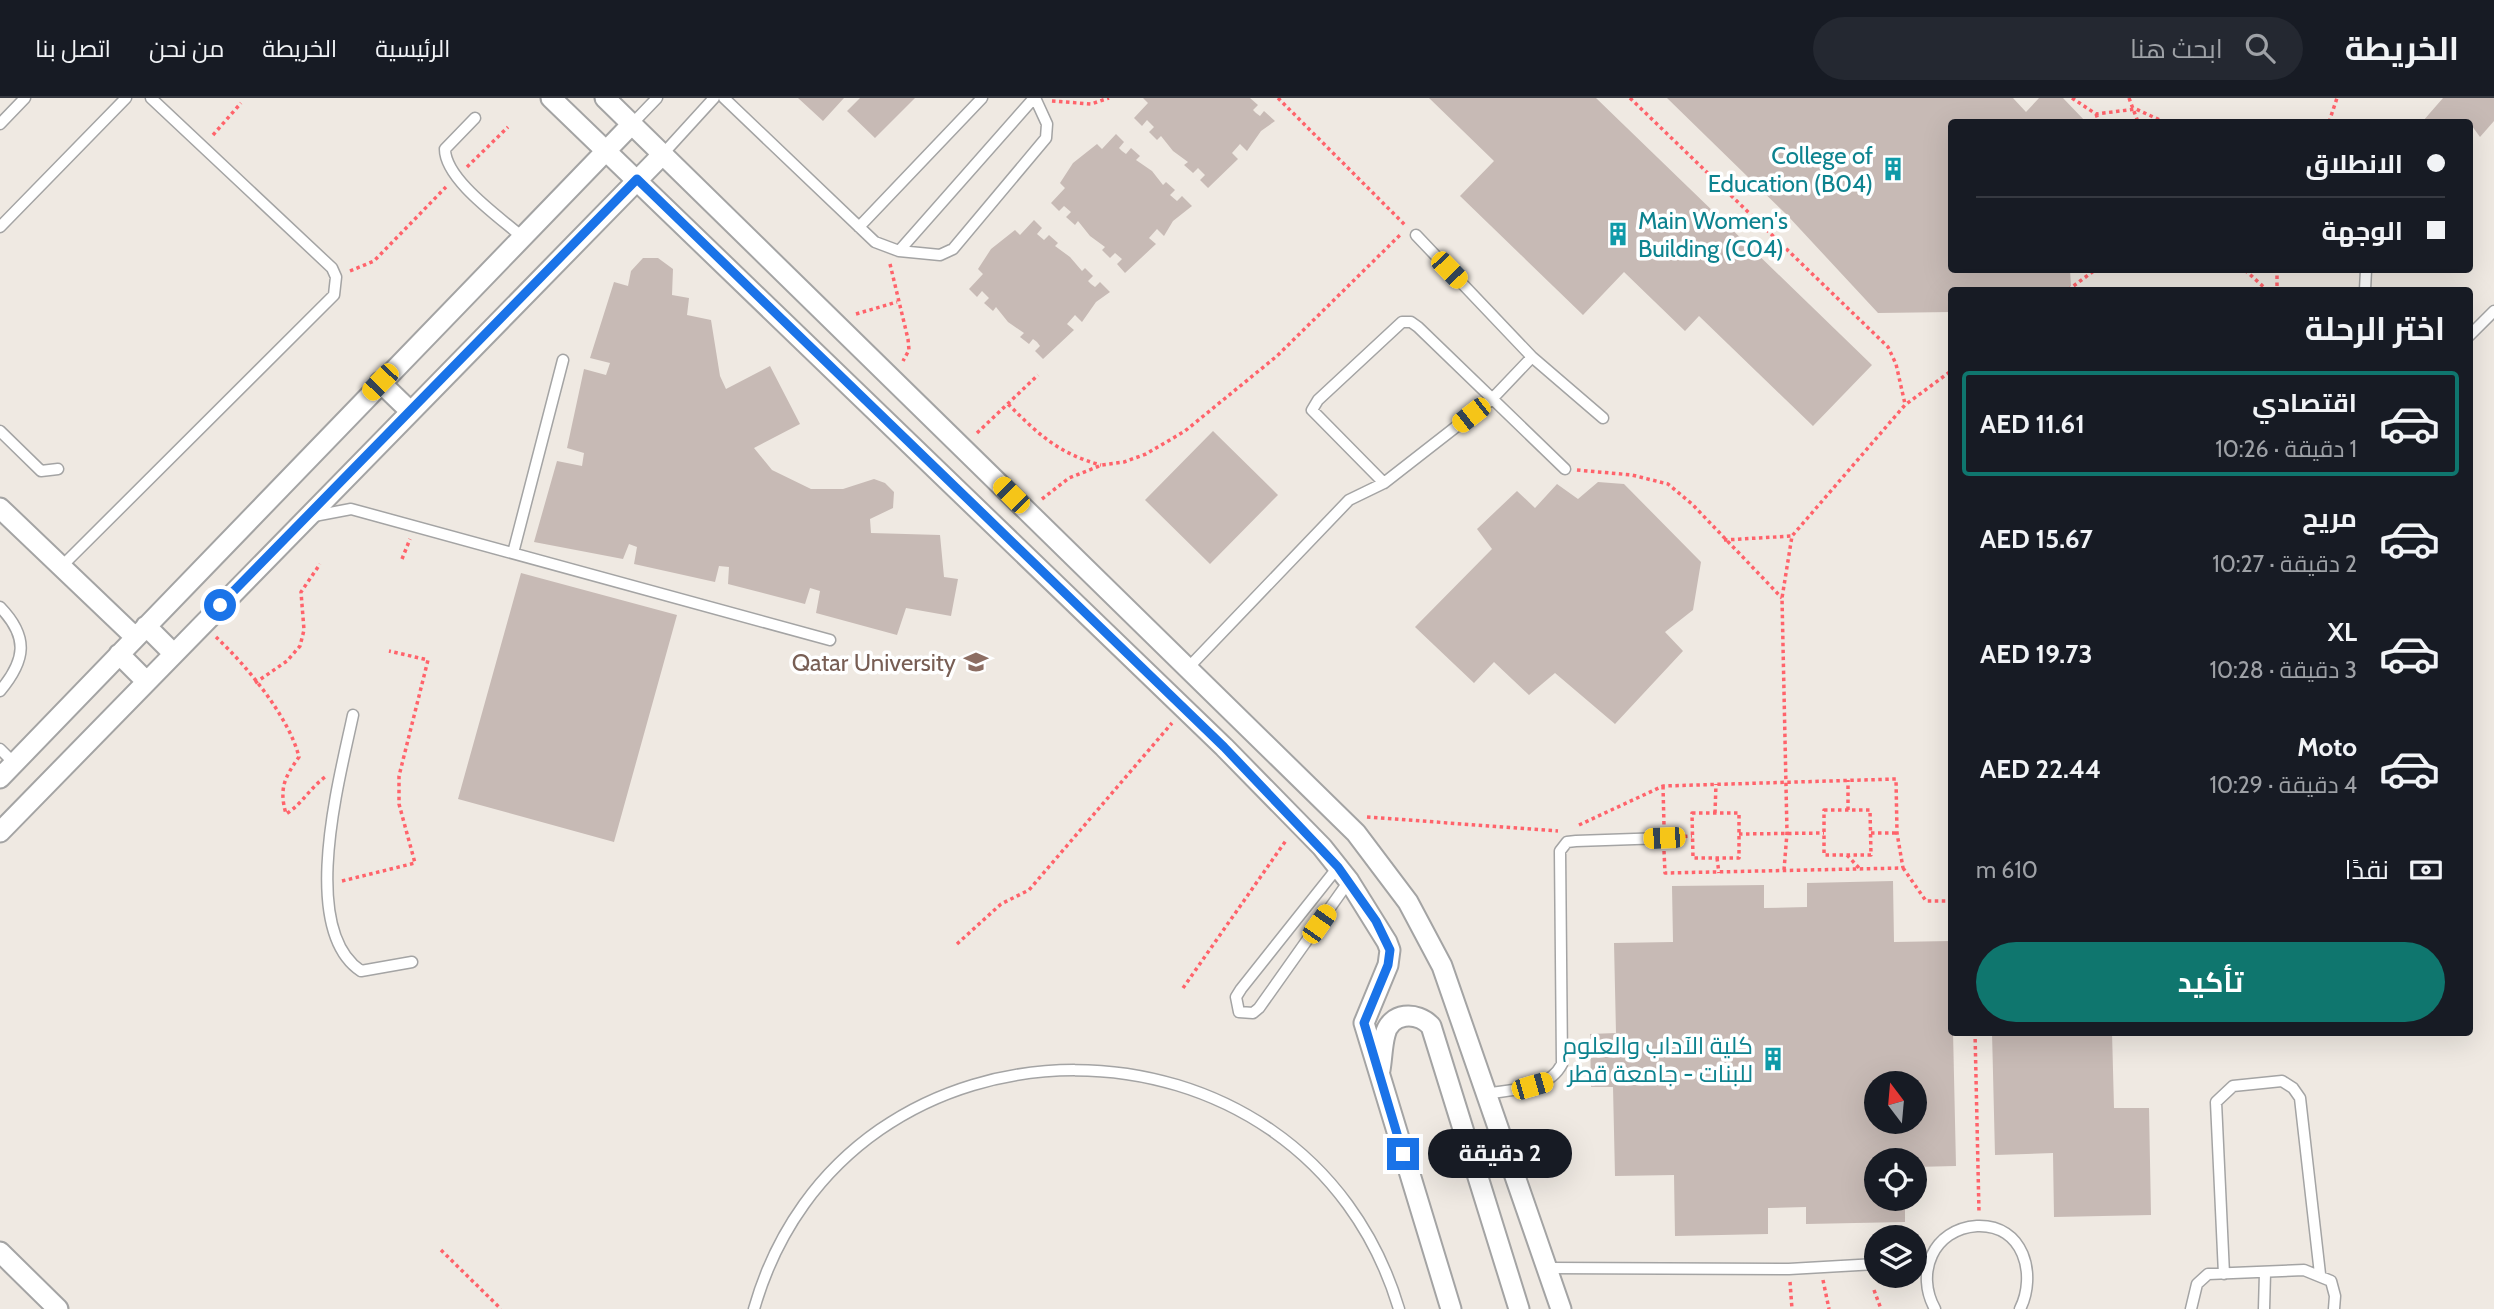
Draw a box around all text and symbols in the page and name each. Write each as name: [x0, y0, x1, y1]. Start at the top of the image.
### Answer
search box: [1813, 17, 2303, 80]
text: الخريطة: [2345, 28, 2459, 68]
icon: search: [2241, 29, 2279, 67]
text: ابحث هنا: [2130, 33, 2223, 65]
text: اتصل بنا: [35, 34, 111, 63]
text: من نحن: [149, 34, 224, 63]
text: الخريطة: [262, 34, 337, 63]
text: الرئيسية: [375, 34, 451, 63]
place label: College of Education (B04): [1708, 141, 1873, 198]
text: الانطلاق: [2305, 148, 2403, 180]
building icon: College of Education (B04): [1879, 155, 1907, 183]
place label: Main Women's Building (C04): [1638, 206, 1788, 263]
text: الوجهة: [2322, 215, 2403, 247]
building icon: Main Women's Building (C04): [1604, 220, 1632, 248]
car: [1427, 248, 1472, 292]
text: اختر الرحلة: [2305, 309, 2445, 348]
car: [358, 360, 403, 404]
text: اقتصادي: [2252, 387, 2357, 419]
icon: car: [2378, 392, 2441, 455]
car: [1448, 394, 1495, 436]
text: AED 11.61: [1980, 408, 2085, 440]
text: 1 دقيقة · 10:26: [2215, 435, 2357, 463]
car: [989, 473, 1034, 517]
text: مريح: [2302, 502, 2357, 534]
icon: car: [2378, 507, 2441, 570]
text: AED 15.67: [1980, 523, 2093, 555]
text: 2 دقيقة · 10:27: [2212, 550, 2357, 578]
route start: [204, 589, 236, 621]
text: XL: [2328, 616, 2357, 648]
icon: car: [2378, 622, 2441, 685]
text: AED 19.73: [1980, 638, 2092, 670]
place label: Qatar University: [792, 648, 956, 677]
school or university icon: Qatar University: [962, 648, 990, 676]
text: 3 دقيقة · 10:28: [2209, 656, 2357, 684]
text: Moto: [2297, 731, 2357, 763]
icon: car: [2378, 737, 2441, 800]
text: AED 22.44: [1980, 753, 2101, 785]
text: 4 دقيقة · 10:29: [2209, 771, 2357, 799]
car: [1643, 827, 1686, 849]
icon: cash: [2407, 851, 2445, 889]
text: نقدًا: [2345, 854, 2389, 886]
text: 610 m: [1976, 856, 2038, 884]
car: [1299, 901, 1340, 947]
button: تأكيد: [1976, 942, 2445, 1022]
place label: كلية الآداب والعلوم للبنات - جامعة قطر: [1562, 1031, 1753, 1088]
building icon: كلية الآداب والعلوم للبنات - جامعة قطر: [1759, 1045, 1787, 1073]
car: [1509, 1070, 1556, 1102]
north arrow: [1864, 1071, 1927, 1134]
map controls: [1864, 1071, 1927, 1288]
callout: 2 دقيقة: [1428, 1130, 1571, 1178]
route end: [1387, 1138, 1419, 1170]
text: 2 دقيقة: [1459, 1139, 1541, 1167]
button: locate: [1864, 1148, 1927, 1211]
button: layers: [1864, 1225, 1927, 1288]

